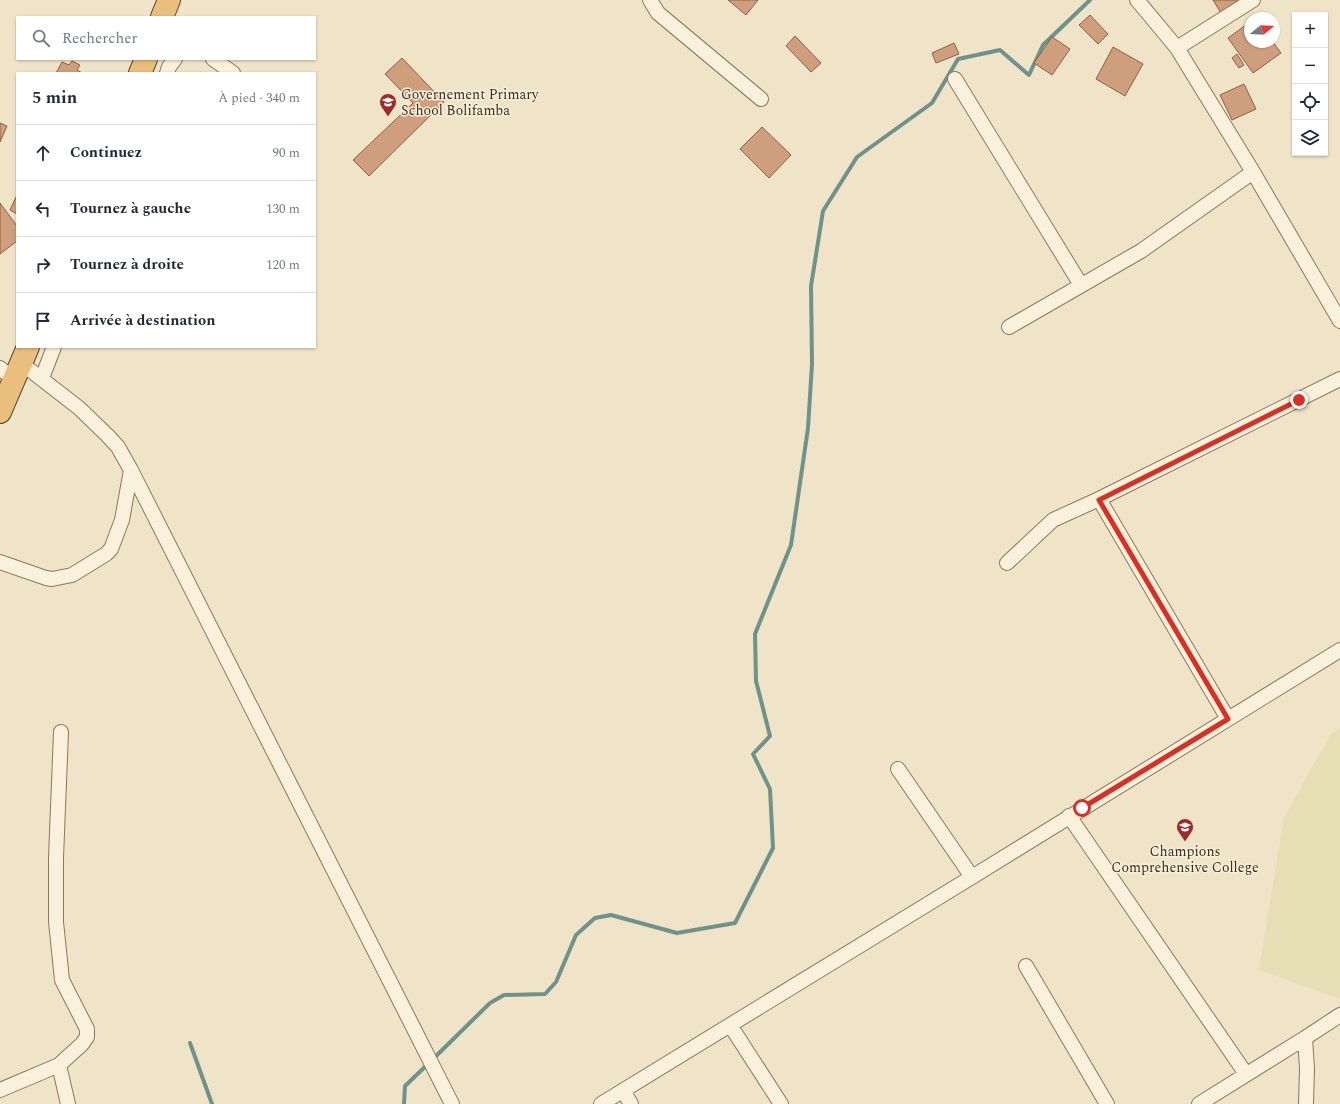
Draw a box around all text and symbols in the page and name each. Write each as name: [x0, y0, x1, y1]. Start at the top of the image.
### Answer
north arrow: [1244, 12, 1280, 48]
map controls: [1292, 12, 1328, 156]
button: +: [1292, 12, 1328, 48]
search box: [16, 16, 316, 60]
icon: search: [30, 27, 52, 49]
text: Rechercher: [62, 27, 137, 50]
button: −: [1292, 48, 1328, 84]
place label: Governement Primary School Bolifamba: [401, 84, 540, 121]
button: locate: [1292, 84, 1328, 120]
text: 5 min: [32, 85, 77, 111]
text: À pied · 340 m: [218, 88, 300, 108]
school or university icon: Governement Primary School Bolifamba: [378, 92, 398, 117]
button: layers: [1292, 120, 1328, 156]
text: Continuez: [70, 141, 142, 164]
icon: ahead: [32, 142, 54, 164]
text: 90 m: [273, 143, 300, 163]
text: Tournez à gauche: [70, 197, 191, 220]
icon: left: [32, 198, 54, 220]
text: 130 m: [266, 199, 300, 219]
text: Tournez à droite: [70, 253, 184, 276]
icon: right: [32, 254, 54, 276]
text: 120 m: [266, 255, 300, 275]
text: Arrivée à destination: [70, 309, 216, 332]
icon: arrive: [32, 310, 54, 332]
route end: [1290, 391, 1308, 409]
route start: [1073, 799, 1091, 817]
school or university icon: Champions Comprehensive College: [1175, 817, 1195, 842]
place label: Champions Comprehensive College: [1111, 841, 1259, 878]

